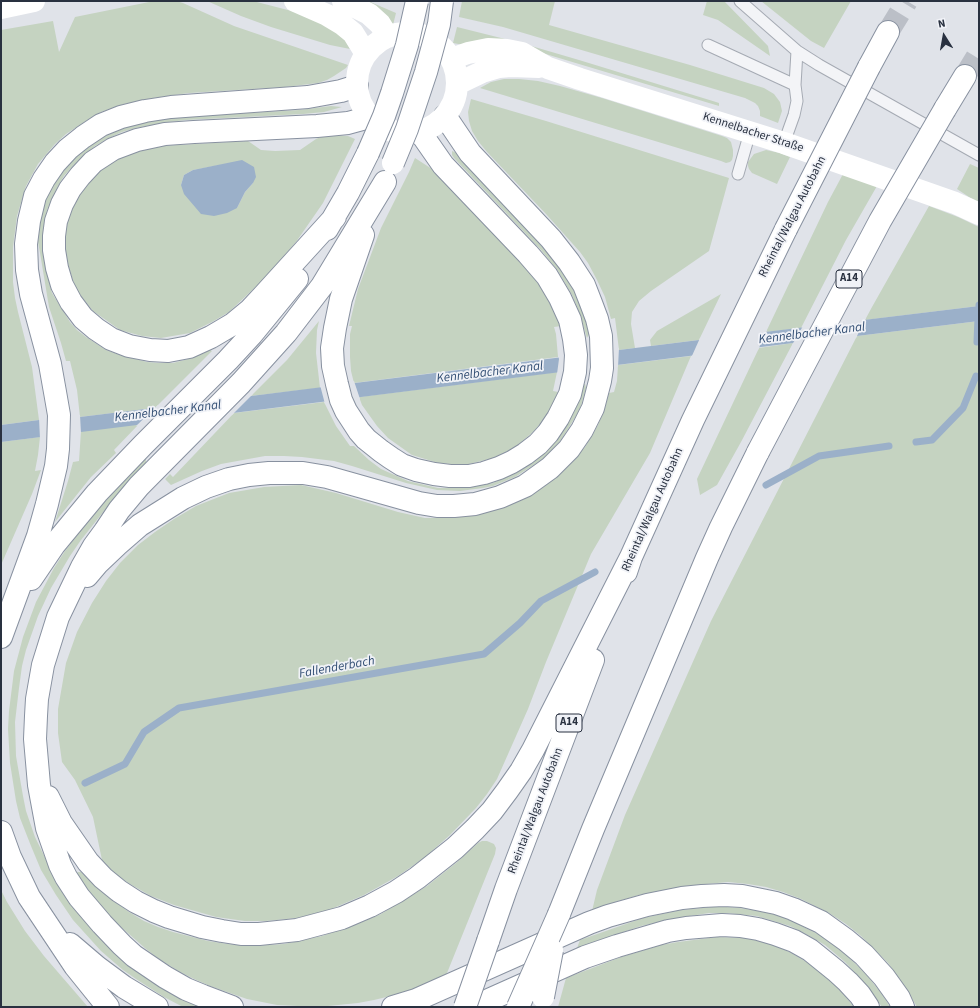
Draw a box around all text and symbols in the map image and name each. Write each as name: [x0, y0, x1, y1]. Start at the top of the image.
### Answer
north arrow: [924, 16, 964, 56]
text: N: [937, 16, 947, 32]
street label: Kennelbacher Straße: [701, 110, 805, 156]
street label: Rheintal/Walgau Autobahn: [756, 154, 830, 280]
road number: A14: [836, 270, 862, 288]
water label: Kennelbacher Kanal: [758, 320, 866, 348]
water label: Kennelbacher Kanal: [436, 359, 544, 387]
water label: Kennelbacher Kanal: [114, 398, 222, 426]
street label: Rheintal/Walgau Autobahn: [619, 446, 687, 574]
water label: Fallenderbach: [298, 654, 376, 682]
road number: A14: [556, 714, 582, 732]
street label: Rheintal/Walgau Autobahn: [505, 746, 567, 876]

